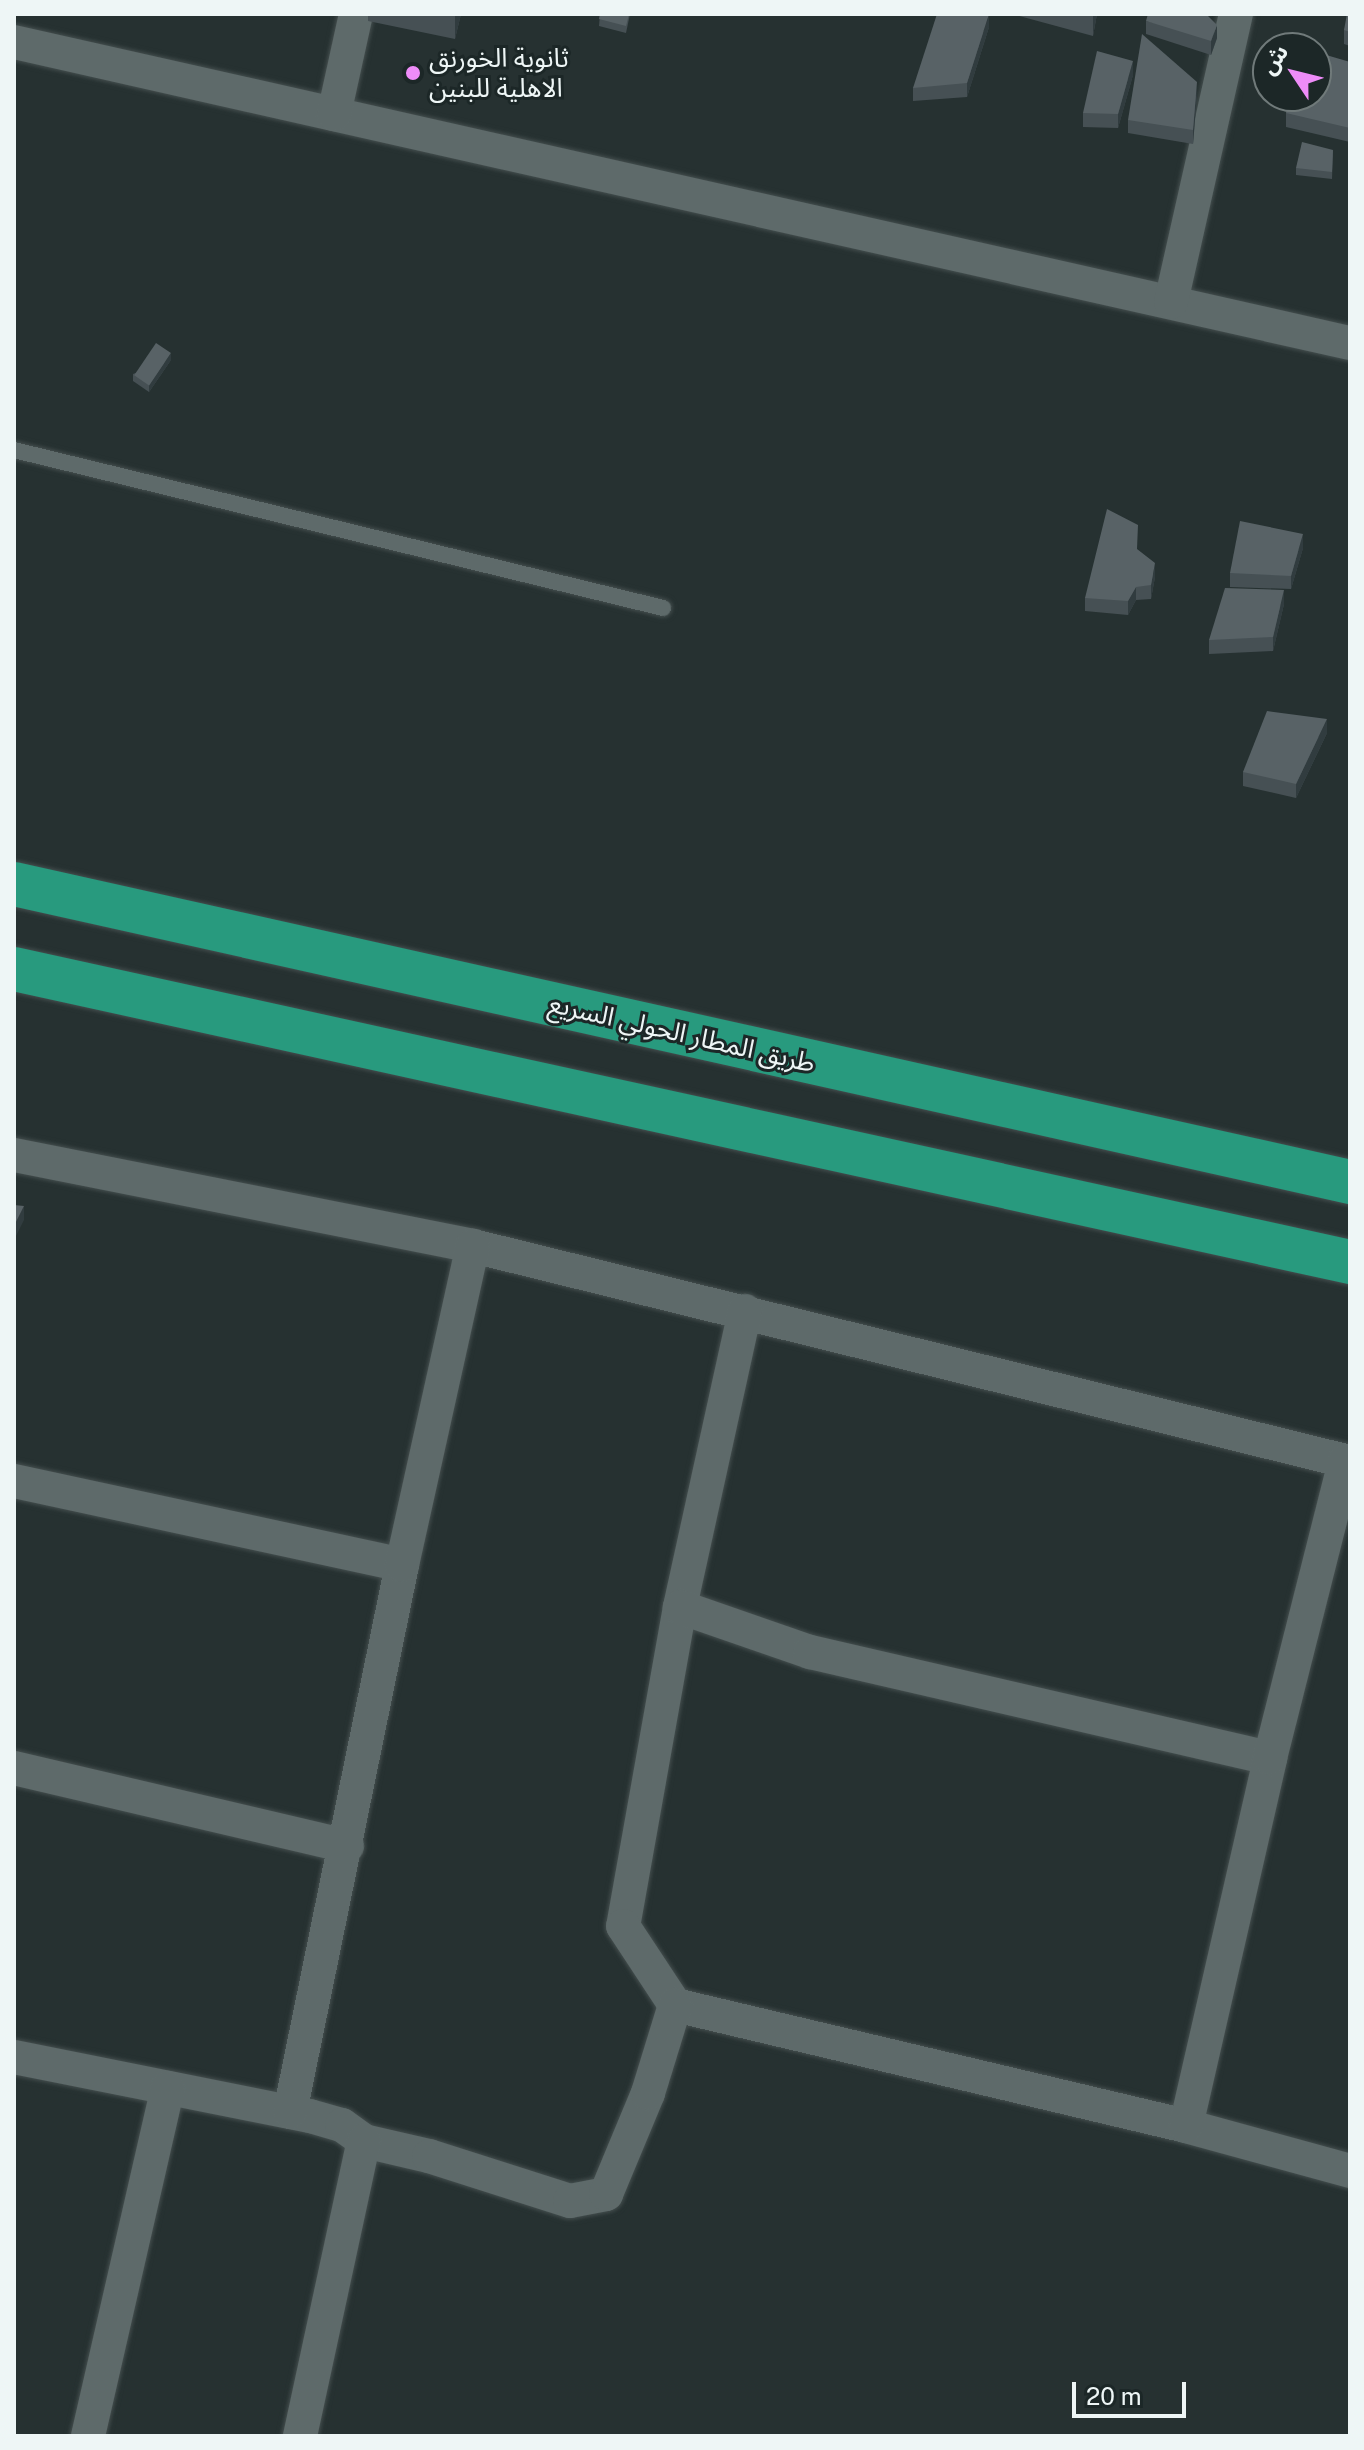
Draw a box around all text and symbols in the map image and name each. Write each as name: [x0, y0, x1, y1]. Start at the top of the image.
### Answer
north arrow: [1252, 32, 1332, 112]
text: ش: [1255, 40, 1293, 79]
place label: ثانوية الخورنق الاهلية للبنين: [429, 42, 569, 104]
marker: ثانوية الخورنق الاهلية للبنين: [404, 64, 422, 82]
street label: طريق المطار الحولي السريع: [546, 987, 818, 1079]
scale bar: [1076, 2366, 1190, 2416]
text: 20 m: [1086, 2382, 1142, 2410]

